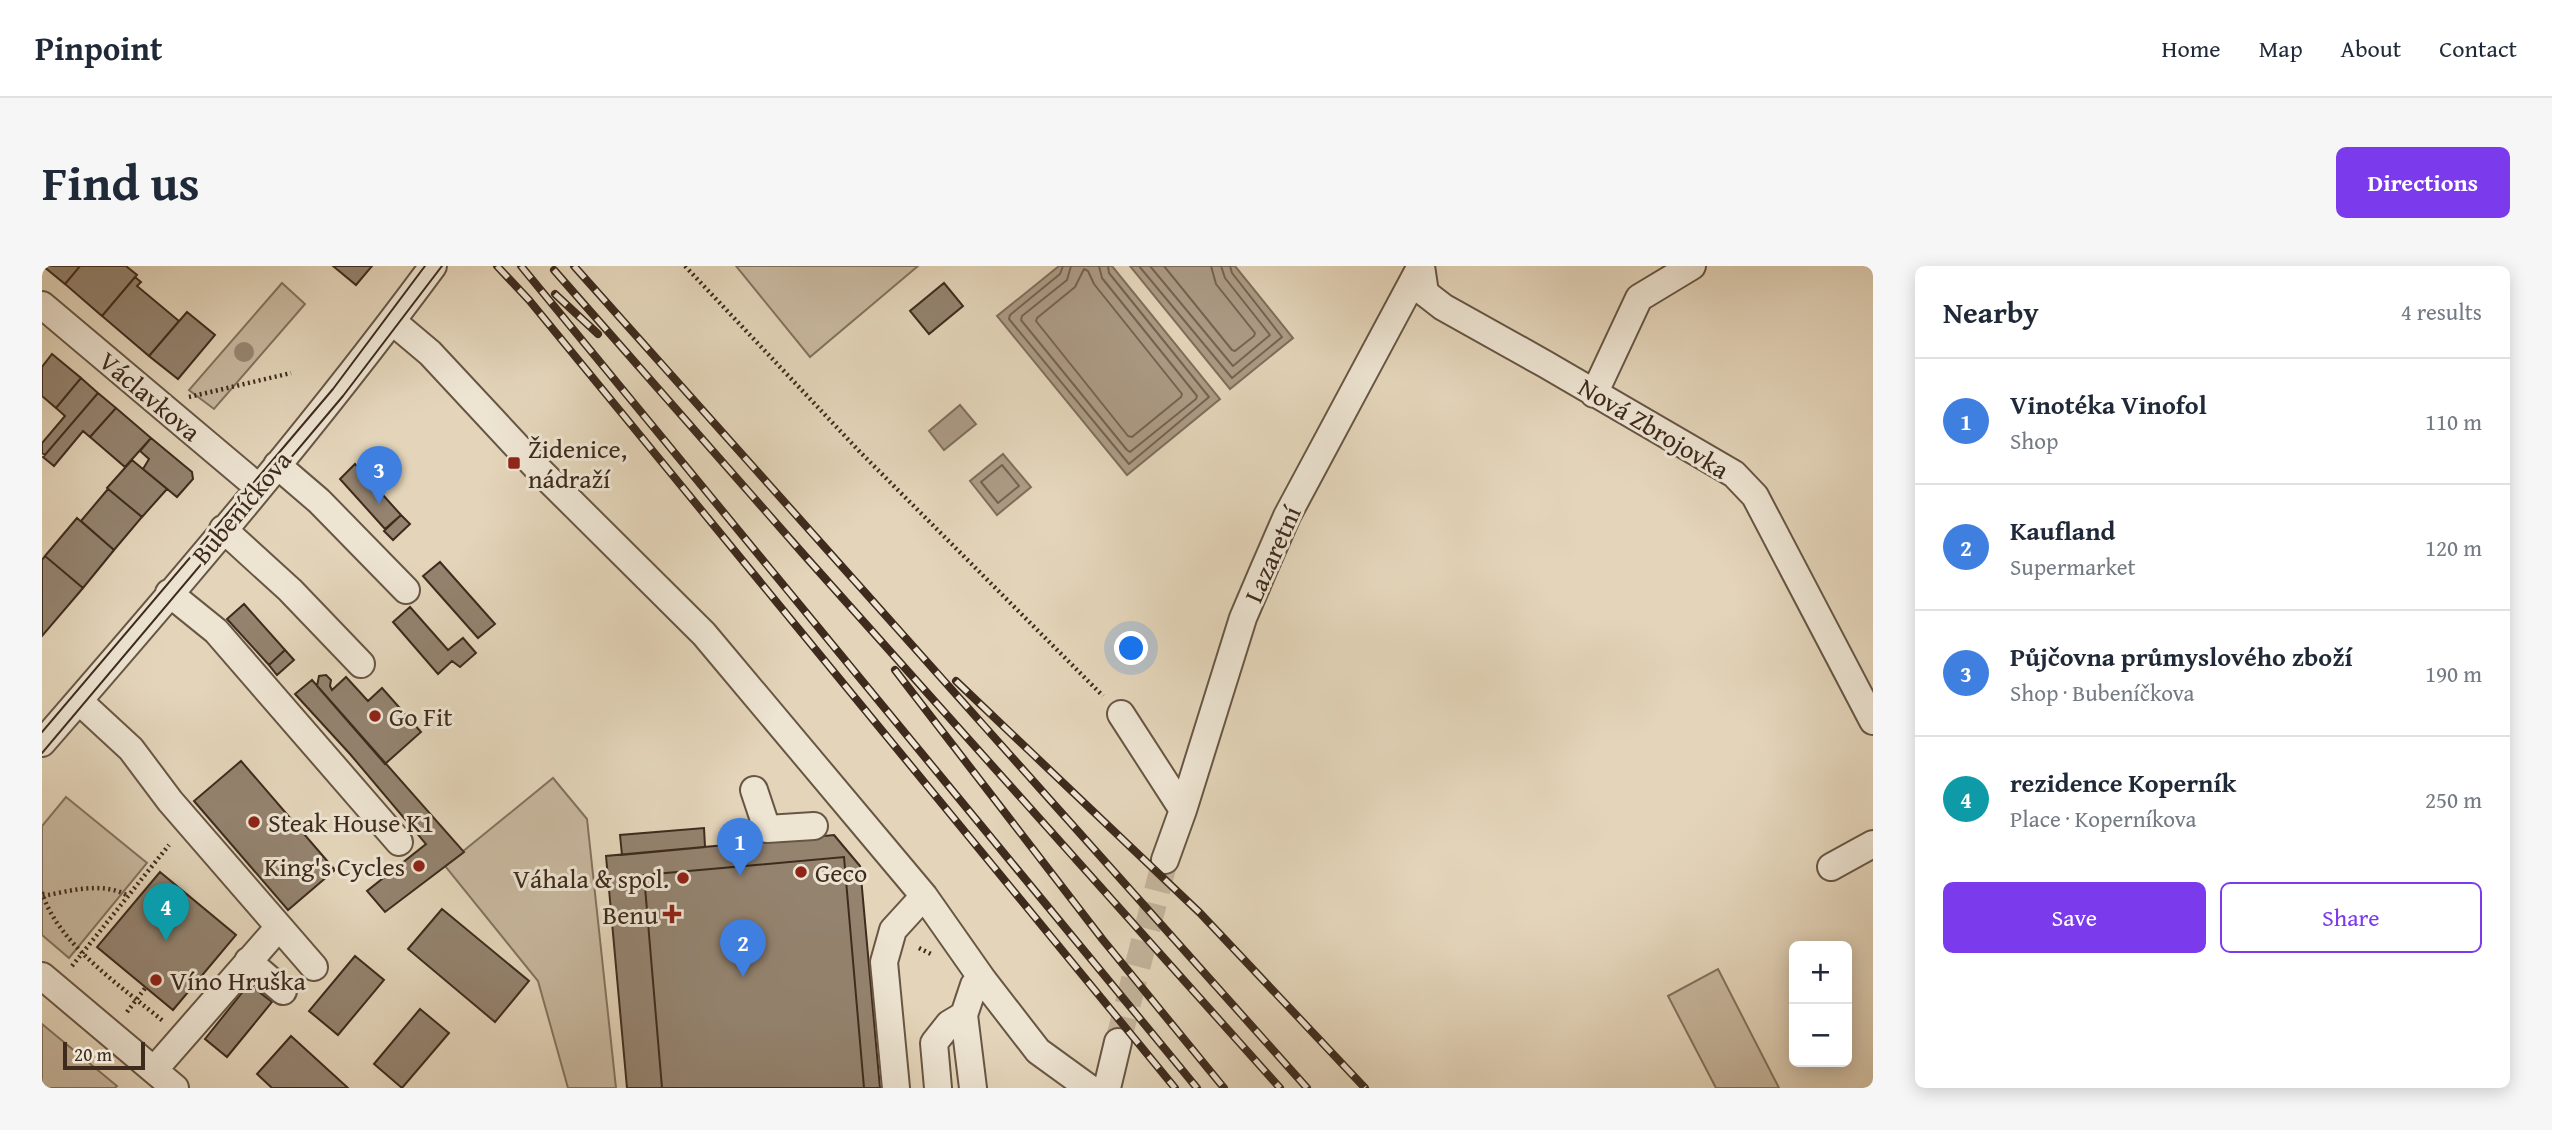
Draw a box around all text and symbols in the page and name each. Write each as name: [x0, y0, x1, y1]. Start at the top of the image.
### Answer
text: Pinpoint: [35, 24, 162, 72]
text: Home: [2162, 31, 2221, 66]
text: Map: [2259, 31, 2303, 66]
text: About: [2341, 31, 2401, 66]
text: Contact: [2439, 31, 2517, 66]
text: Find us: [42, 146, 200, 218]
button: Directions: [2336, 147, 2510, 218]
text: Nearby: [1943, 290, 2039, 334]
text: 4 results: [2401, 295, 2482, 328]
street label: Václavkova: [90, 342, 210, 451]
street label: Nová Zbrojovka: [1571, 368, 1737, 489]
text: Vinotéka Vinofol: [2010, 385, 2207, 424]
text: 1: [1960, 405, 1972, 438]
text: 110 m: [2425, 405, 2482, 438]
text: Shop: [2010, 424, 2058, 457]
place label: Židenice, nádraží: [528, 429, 627, 498]
street label: Bubeníčkova: [182, 441, 301, 572]
pin: 3: [356, 446, 402, 504]
marker: Židenice, nádraží: [506, 455, 522, 471]
street label: Lazaretní: [1233, 499, 1311, 609]
text: Kaufland: [2010, 511, 2115, 550]
text: 2: [1960, 531, 1972, 564]
text: 120 m: [2425, 531, 2482, 564]
text: Supermarket: [2010, 550, 2136, 583]
your location: [1114, 631, 1148, 665]
text: Půjčovna průmyslového zboží: [2010, 637, 2353, 676]
text: 3: [1960, 657, 1972, 690]
text: 190 m: [2425, 657, 2482, 690]
text: Shop · Bubeníčkova: [2010, 676, 2194, 709]
place label: Go Fit: [389, 697, 452, 736]
marker: Go Fit: [367, 708, 383, 724]
text: rezidence Koperník: [2010, 763, 2236, 802]
text: 4: [1960, 783, 1972, 816]
text: 250 m: [2425, 783, 2482, 816]
text: Place · Koperníkova: [2010, 802, 2196, 835]
place label: Steak House K1: [268, 803, 434, 842]
marker: Steak House K1: [246, 814, 262, 830]
pin: 1: [717, 818, 763, 876]
place label: King's Cycles: [264, 847, 405, 886]
place label: Geco: [815, 853, 867, 892]
marker: King's Cycles: [411, 858, 427, 874]
place label: Váhala & spol.: [513, 859, 669, 898]
marker: Geco: [793, 864, 809, 880]
marker: Váhala & spol.: [675, 870, 691, 886]
button: Save: [1943, 882, 2206, 953]
button: Share: [2220, 882, 2482, 953]
pin: 4: [143, 883, 189, 941]
place label: Benu: [602, 895, 658, 934]
marker: Benu: [664, 906, 680, 922]
pin: 2: [720, 919, 766, 977]
map controls: [1789, 941, 1852, 1067]
button: +: [1789, 941, 1852, 1004]
place label: Víno Hruška: [170, 961, 306, 1000]
marker: Víno Hruška: [148, 972, 164, 988]
button: −: [1789, 1004, 1852, 1067]
scale bar: [63, 1039, 145, 1071]
text: 20 m: [74, 1040, 112, 1068]

